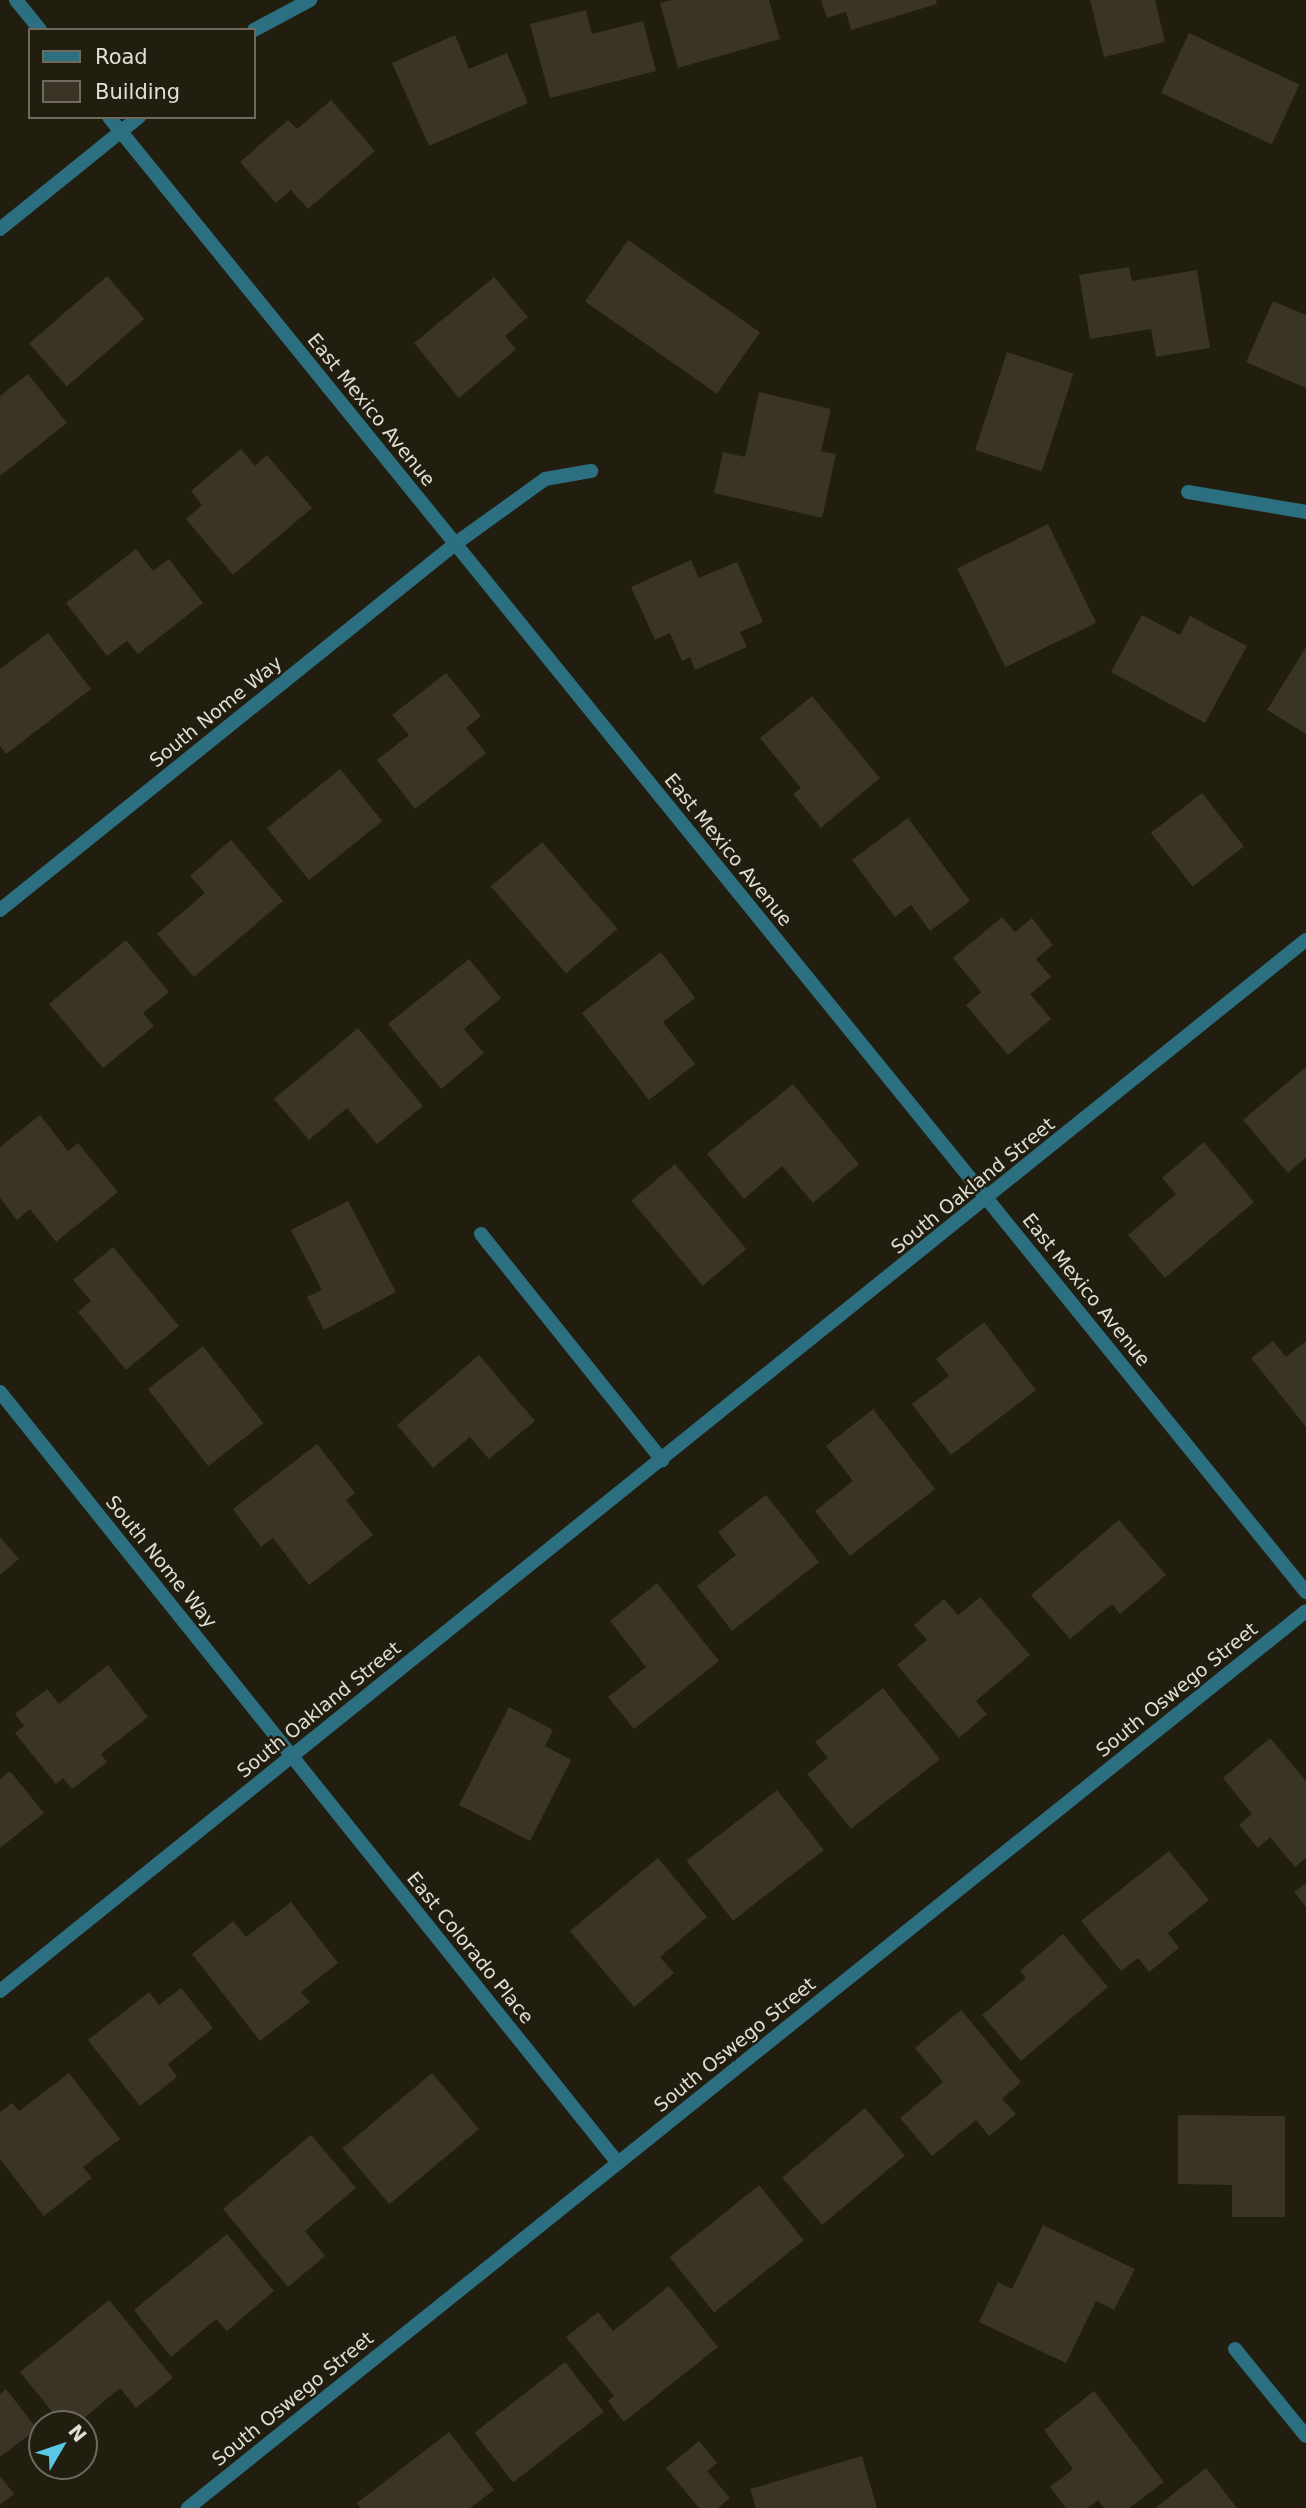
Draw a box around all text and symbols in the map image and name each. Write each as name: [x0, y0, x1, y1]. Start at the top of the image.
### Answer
legend: [28, 28, 256, 119]
text: Road: [95, 45, 148, 69]
text: Building: [95, 80, 180, 104]
street label: East Mexico Avenue: [302, 329, 440, 491]
street label: South Nome Way: [145, 652, 287, 772]
street label: East Mexico Avenue: [659, 769, 797, 931]
street label: South Oakland Street: [887, 1113, 1059, 1259]
street label: East Mexico Avenue: [1017, 1209, 1155, 1371]
street label: South Nome Way: [101, 1491, 221, 1633]
street label: South Oswego Street: [1092, 1618, 1262, 1762]
street label: South Oakland Street: [233, 1637, 405, 1783]
street label: East Colorado Place: [402, 1868, 538, 2028]
street label: South Oswego Street: [650, 1973, 820, 2117]
street label: South Oswego Street: [208, 2327, 378, 2471]
north arrow: [28, 2410, 98, 2480]
text: N: [64, 2420, 91, 2446]

